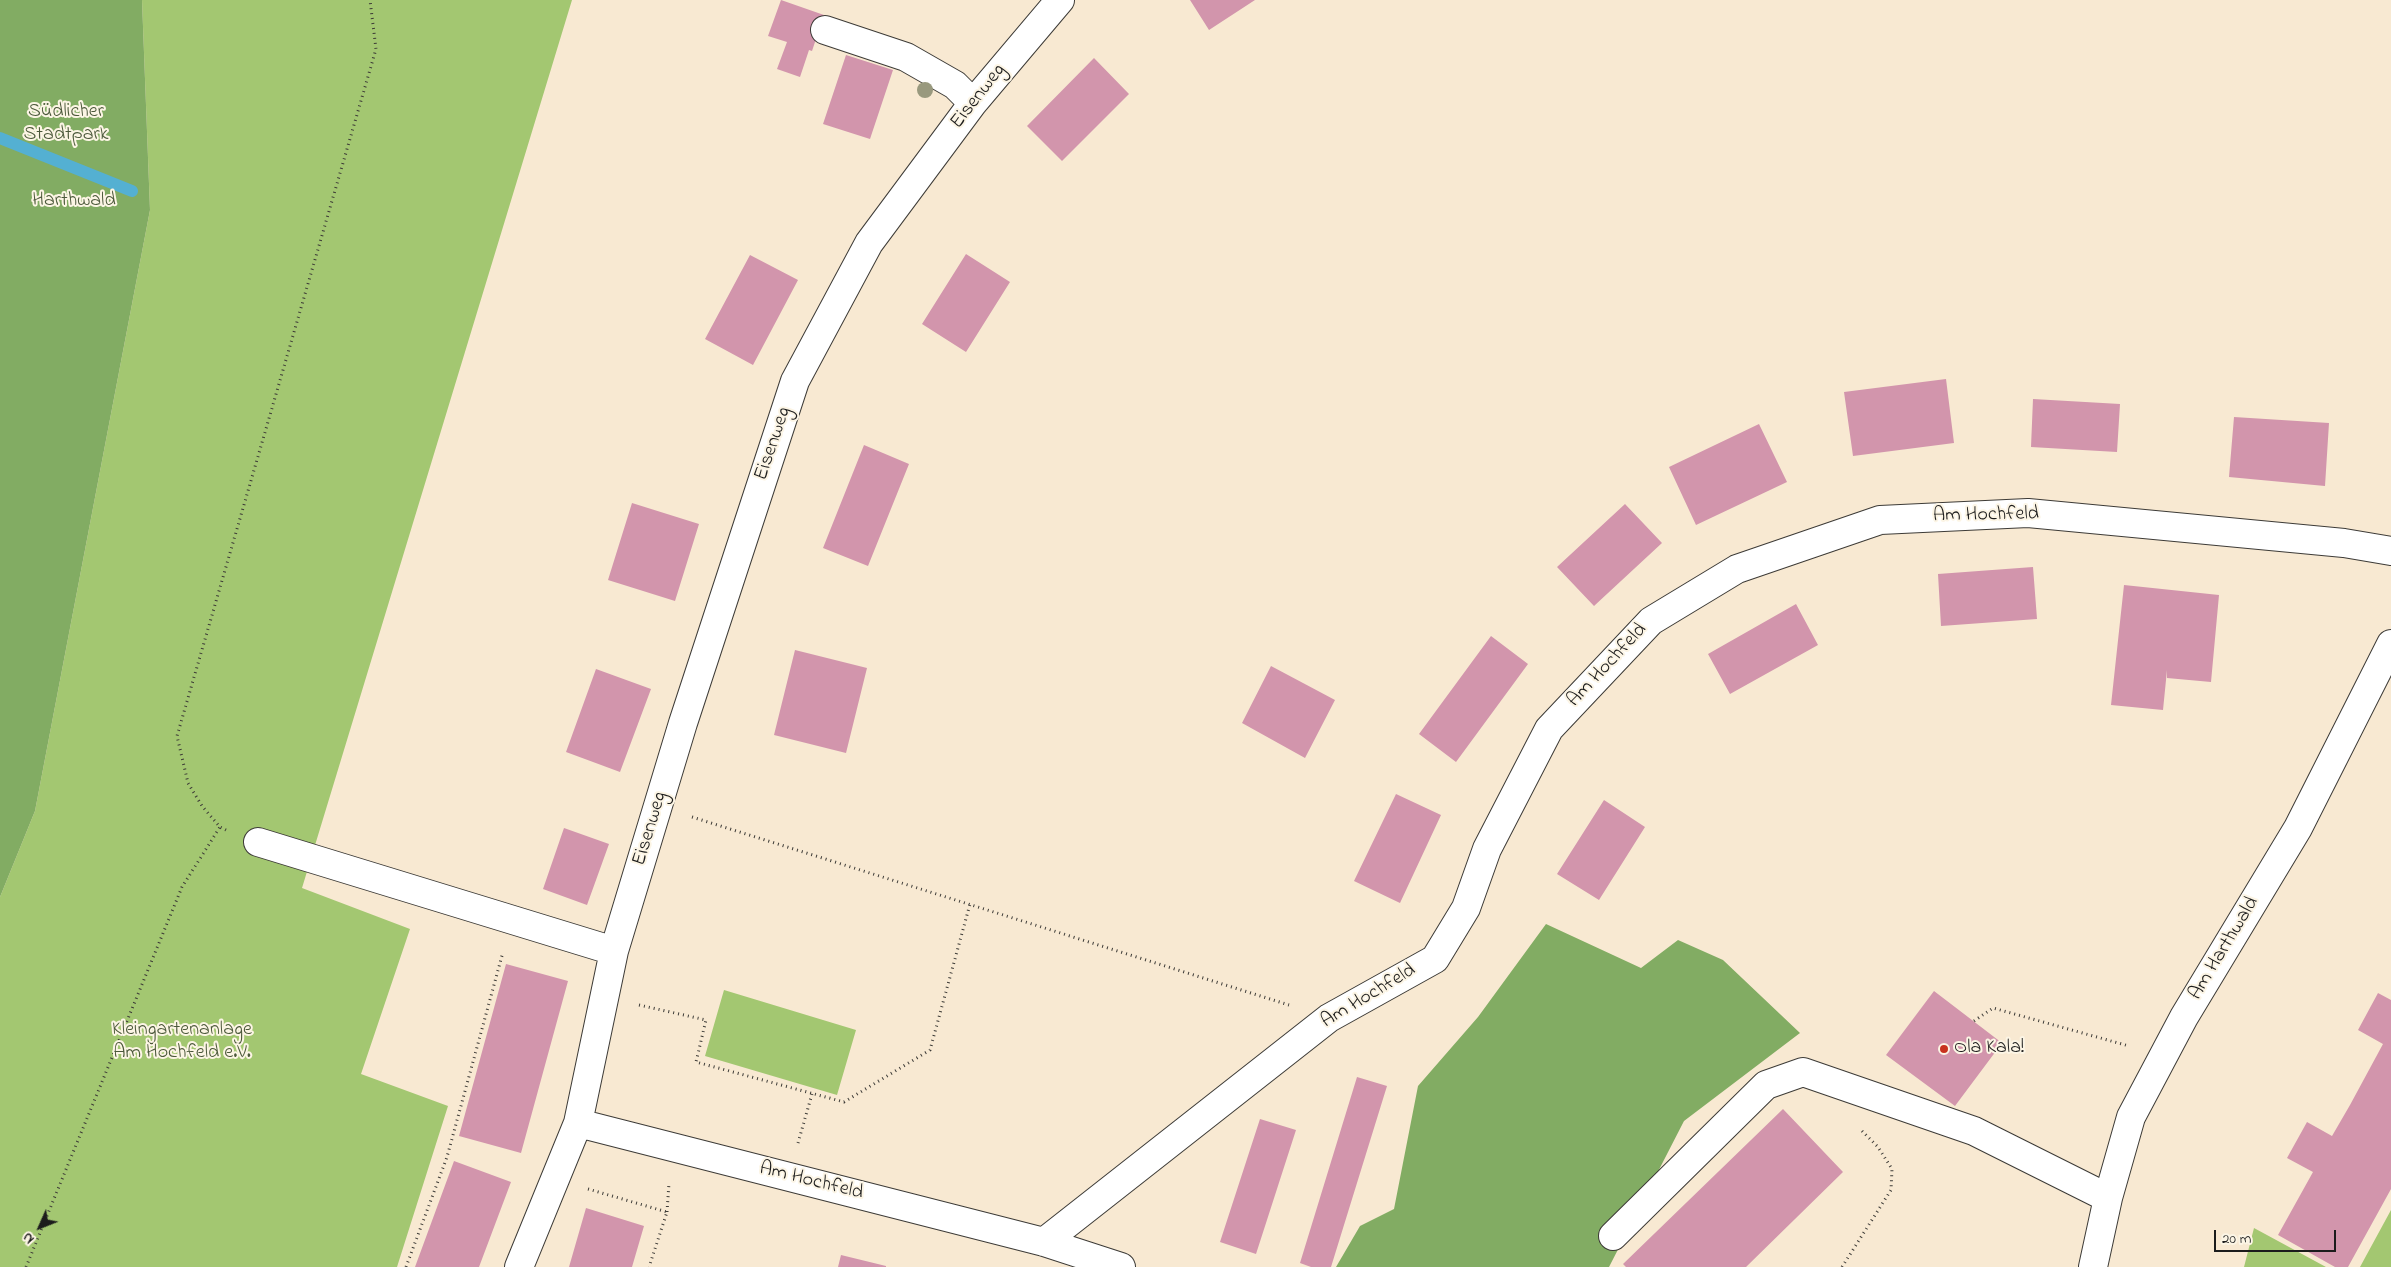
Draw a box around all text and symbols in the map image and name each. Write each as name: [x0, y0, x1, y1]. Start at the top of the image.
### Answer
street label: Eisenweg: [946, 60, 1012, 134]
park label: Südlicher Stadtpark: [24, 101, 108, 148]
park label: Harthwald: [32, 190, 116, 214]
street label: Eisenweg: [750, 404, 798, 484]
street label: Am Hochfeld: [1933, 503, 2039, 529]
street label: Am Hochfeld: [1563, 619, 1653, 713]
street label: Eisenweg: [628, 789, 674, 869]
street label: Am Harthwald: [2185, 893, 2265, 1005]
street label: Am Hochfeld: [1317, 959, 1421, 1035]
park label: Kleingartenanlage Am Hochfeld e.V.: [112, 1019, 252, 1066]
place label: Ola Kala!: [1954, 1037, 2024, 1061]
marker: Ola Kala!: [1938, 1043, 1950, 1055]
street label: Am Hochfeld: [757, 1158, 865, 1206]
north arrow: [15, 1202, 65, 1252]
scale bar: [2216, 1220, 2338, 1252]
text: N: [18, 1227, 40, 1248]
text: 20 m: [2222, 1228, 2251, 1250]

